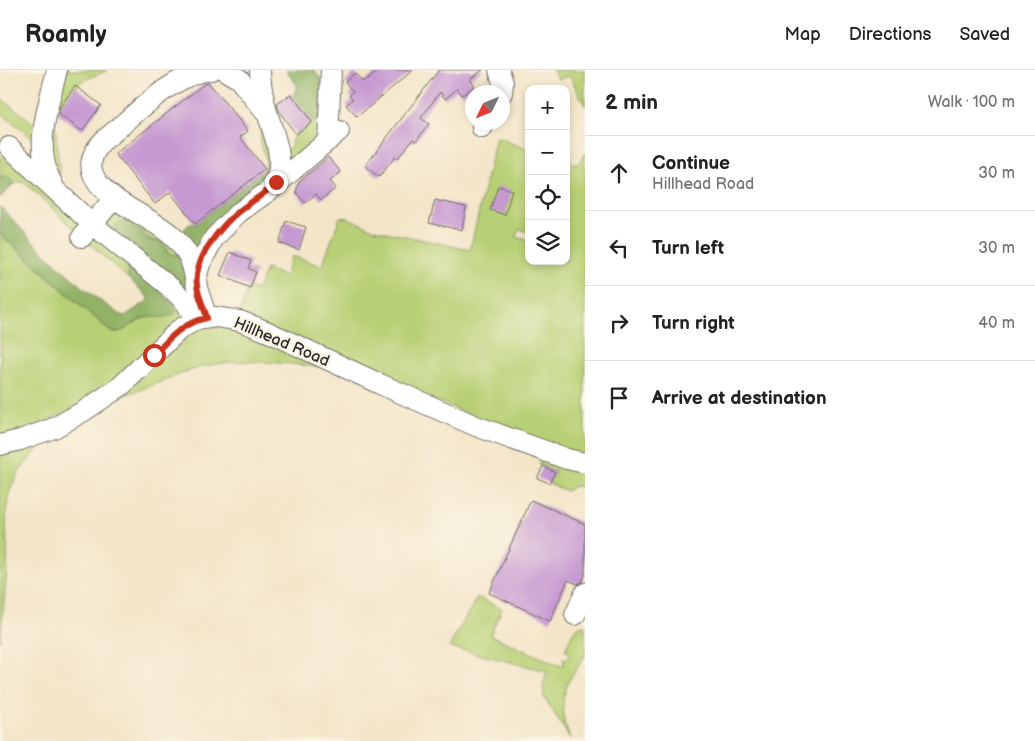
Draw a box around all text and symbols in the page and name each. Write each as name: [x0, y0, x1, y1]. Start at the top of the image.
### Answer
text: Roamly: [25, 20, 106, 49]
text: Map: [785, 24, 821, 45]
text: Directions: [849, 24, 931, 45]
text: Saved: [959, 24, 1010, 45]
north arrow: [465, 85, 510, 130]
map controls: [525, 85, 570, 265]
button: +: [525, 85, 570, 130]
text: 2 min: [605, 90, 658, 115]
text: Walk · 100 m: [928, 93, 1015, 112]
button: −: [525, 130, 570, 175]
text: Continue: [652, 152, 730, 175]
icon: ahead: [605, 159, 633, 187]
text: 30 m: [978, 164, 1015, 183]
route end: [265, 171, 288, 194]
button: locate: [525, 175, 570, 220]
text: Hillhead Road: [652, 175, 754, 194]
button: layers: [525, 220, 570, 265]
icon: left: [605, 234, 633, 262]
text: Turn left: [652, 237, 724, 260]
text: 30 m: [978, 239, 1015, 258]
icon: right: [605, 309, 633, 337]
text: Turn right: [652, 312, 735, 335]
street label: Hillhead Road: [231, 314, 332, 371]
text: 40 m: [978, 314, 1015, 333]
route start: [143, 344, 166, 367]
icon: arrive: [605, 384, 633, 412]
text: Arrive at destination: [652, 387, 827, 410]

